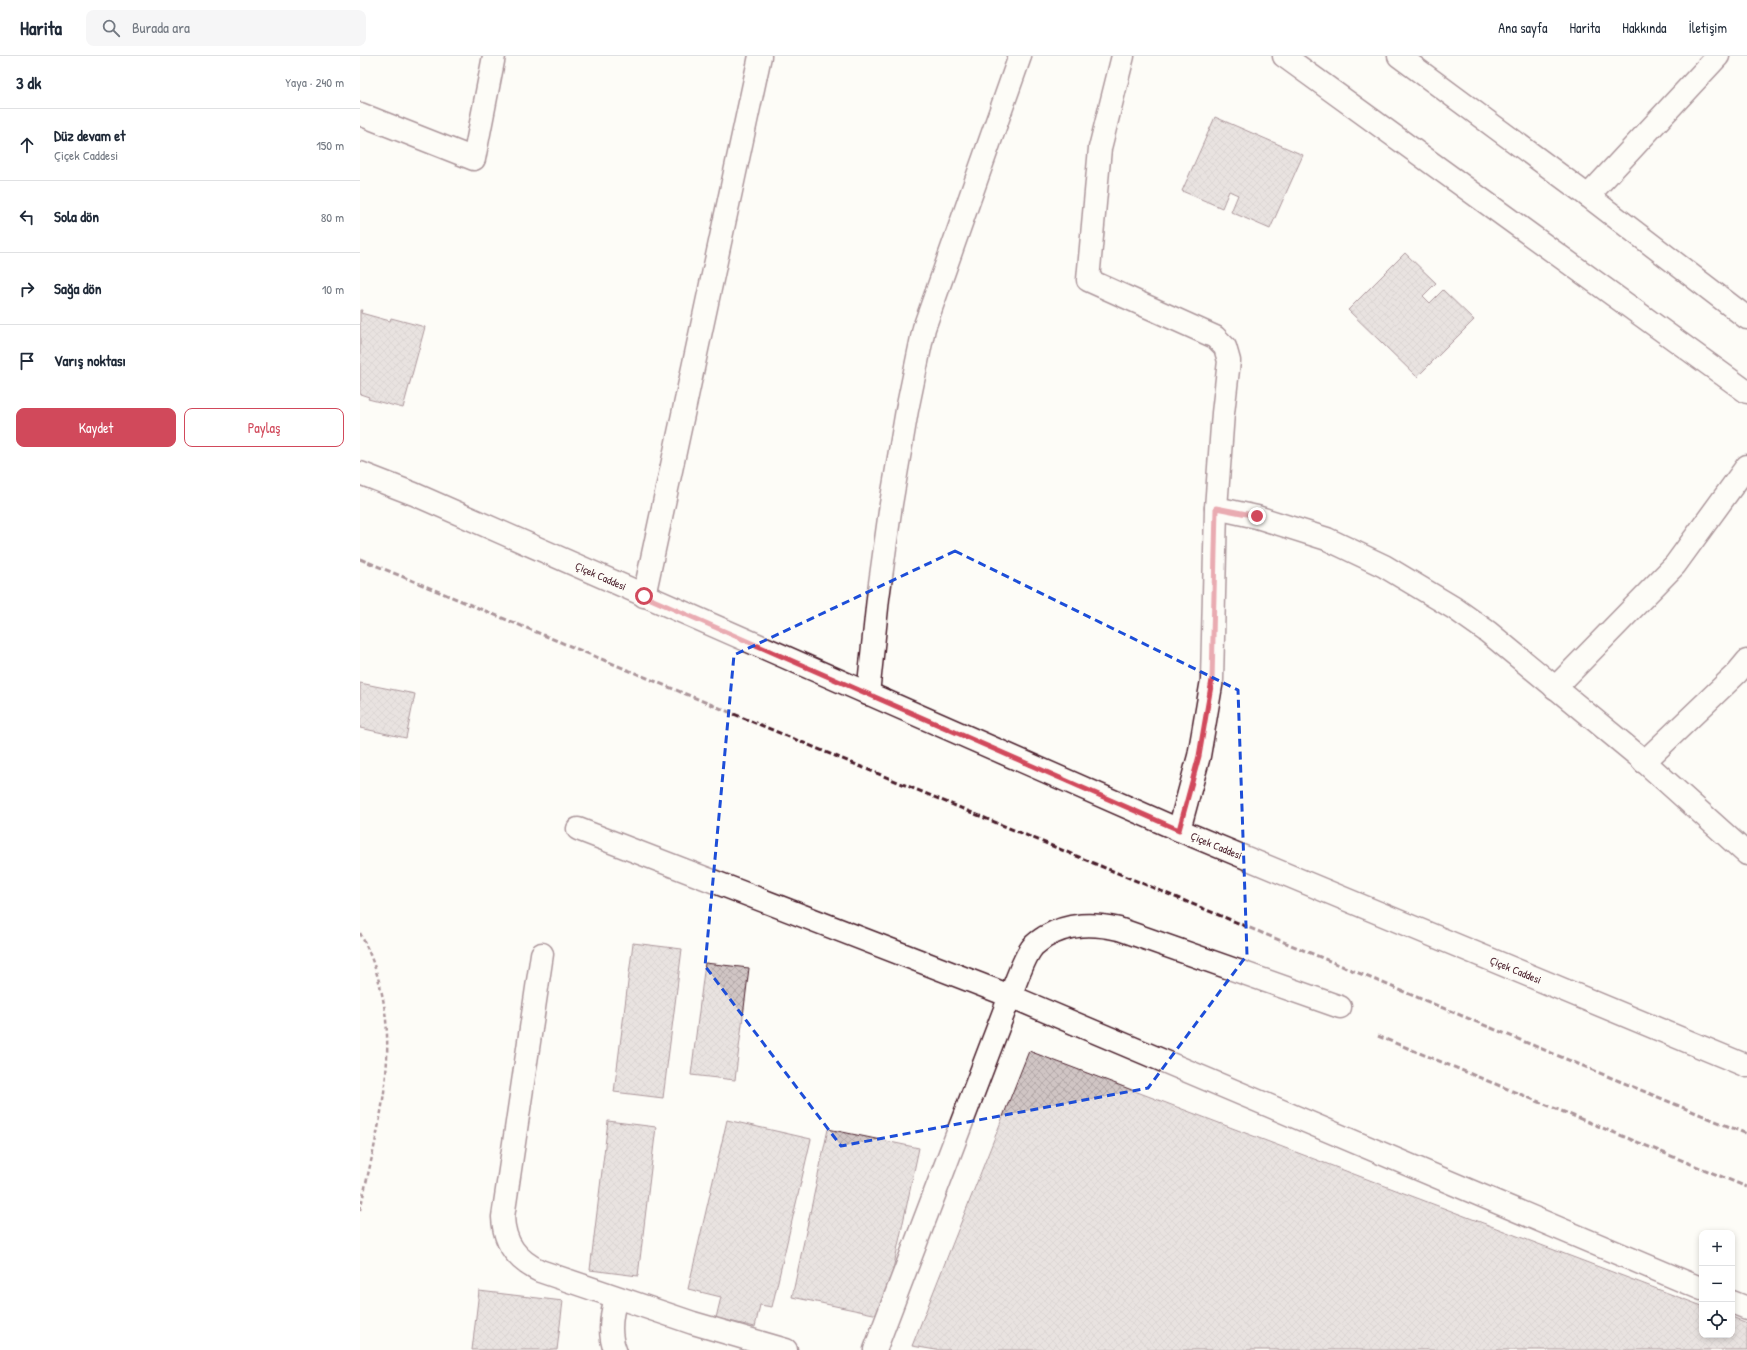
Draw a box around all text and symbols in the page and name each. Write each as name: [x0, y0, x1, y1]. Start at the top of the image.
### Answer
search box: [86, 10, 366, 46]
text: Harita: [20, 15, 62, 41]
icon: search: [100, 17, 122, 39]
text: Burada ara: [132, 17, 190, 38]
text: Ana sayfa: [1498, 18, 1547, 37]
text: Harita: [1569, 18, 1600, 37]
text: Hakkında: [1622, 18, 1666, 37]
text: İletişim: [1688, 18, 1727, 37]
text: 3 dk: [16, 71, 41, 94]
text: Yaya · 240 m: [285, 73, 344, 91]
text: Düz devam et: [54, 125, 125, 146]
icon: ahead: [16, 134, 38, 156]
text: 150 m: [316, 136, 344, 154]
text: Çiçek Caddesi: [54, 146, 118, 164]
icon: left: [16, 206, 38, 228]
text: Sola dön: [54, 206, 99, 227]
text: 80 m: [321, 208, 344, 226]
icon: right: [16, 278, 38, 300]
text: Sağa dön: [54, 278, 101, 299]
text: 10 m: [322, 280, 344, 298]
icon: arrive: [16, 350, 38, 372]
text: Varış noktası: [54, 350, 126, 371]
button: Kaydet: [16, 408, 176, 447]
button: Paylaş: [184, 408, 344, 447]
route end: [1248, 507, 1266, 525]
street label: Çiçek Caddesi: [573, 559, 629, 593]
route start: [635, 587, 653, 605]
street label: Çiçek Caddesi: [1189, 829, 1244, 862]
street label: Çiçek Caddesi: [1488, 953, 1543, 987]
map controls: [1699, 1230, 1735, 1338]
button: +: [1699, 1230, 1735, 1266]
button: −: [1699, 1266, 1735, 1302]
button: locate: [1699, 1302, 1735, 1338]

